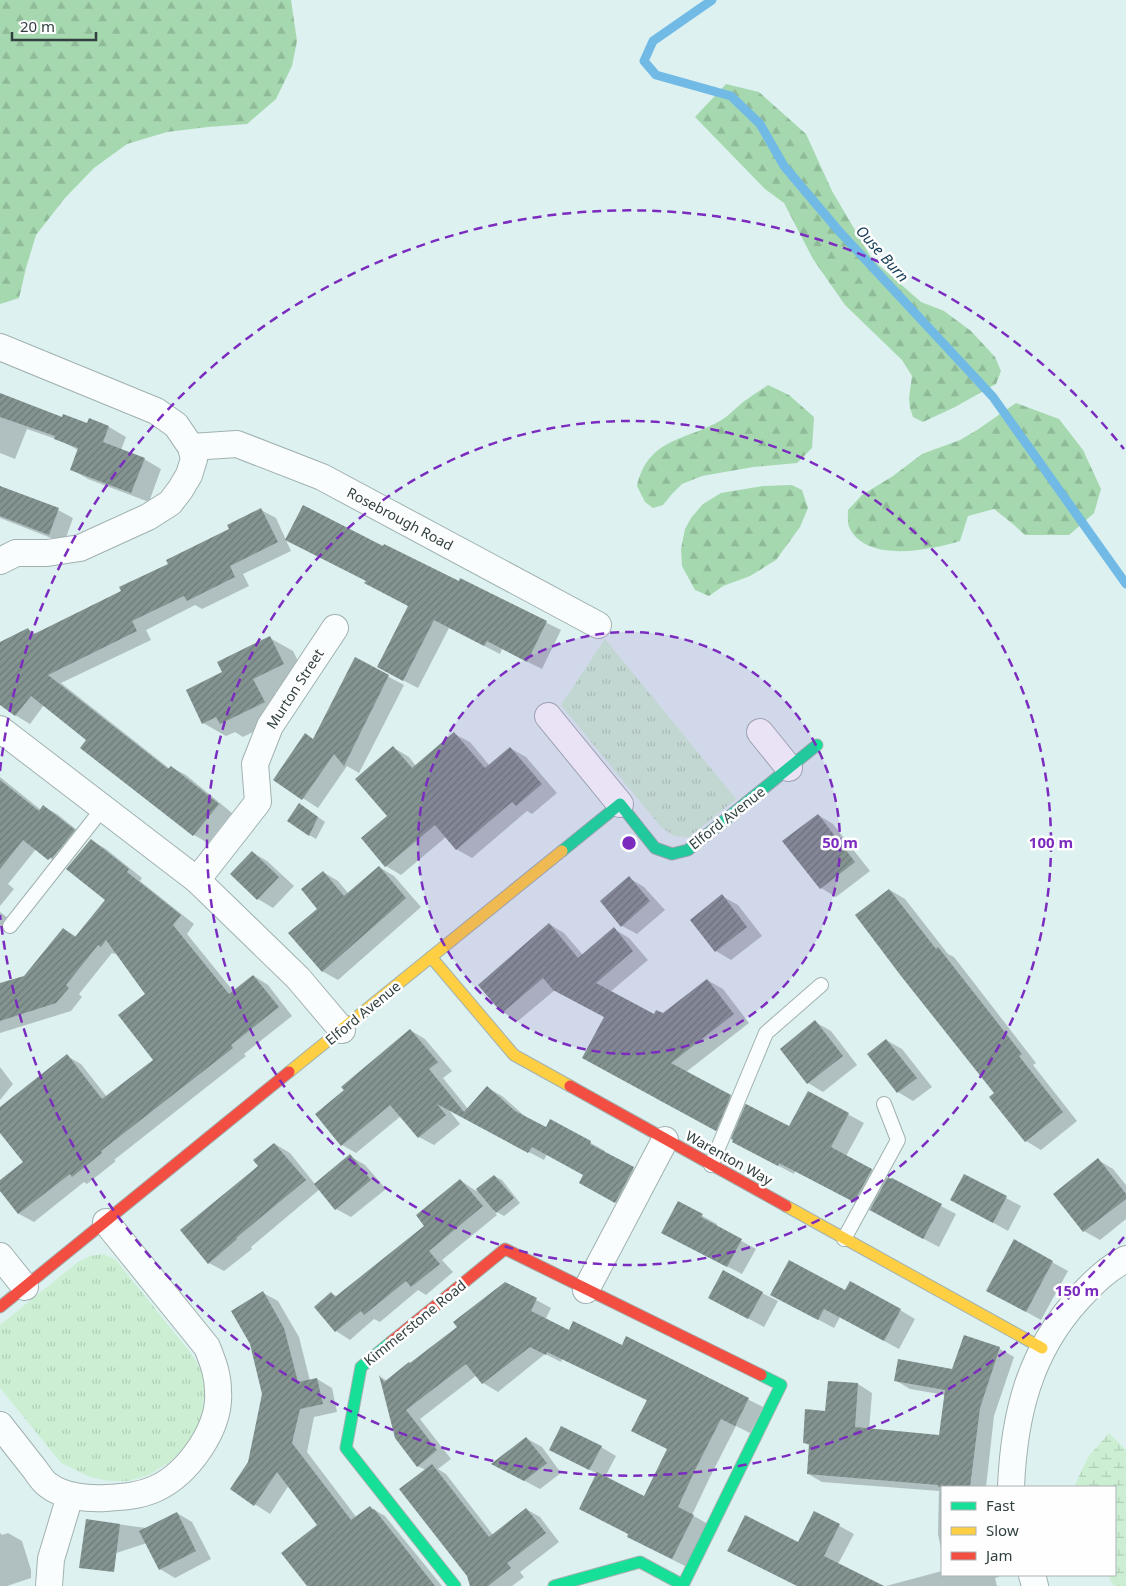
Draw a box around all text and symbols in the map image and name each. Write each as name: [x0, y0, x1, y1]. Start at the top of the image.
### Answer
scale bar: [12, 10, 96, 42]
text: 20 m: [20, 16, 55, 36]
water label: Ouse Burn: [852, 221, 914, 286]
street label: Rosebrough Road: [344, 483, 457, 555]
street label: Murton Street: [262, 645, 328, 733]
street label: Elford Avenue: [685, 782, 769, 853]
text: 50 m: [822, 832, 858, 852]
text: 100 m: [1029, 832, 1073, 852]
centre of rings: [620, 834, 638, 852]
street label: Elford Avenue: [321, 976, 404, 1049]
street label: Warenton Way: [683, 1126, 777, 1190]
street label: Kimmerstone Road: [360, 1276, 470, 1370]
text: 150 m: [1055, 1280, 1099, 1300]
legend: [941, 1486, 1116, 1576]
text: Fast: [986, 1495, 1015, 1515]
text: Slow: [986, 1520, 1019, 1540]
text: Jam: [984, 1545, 1013, 1565]

